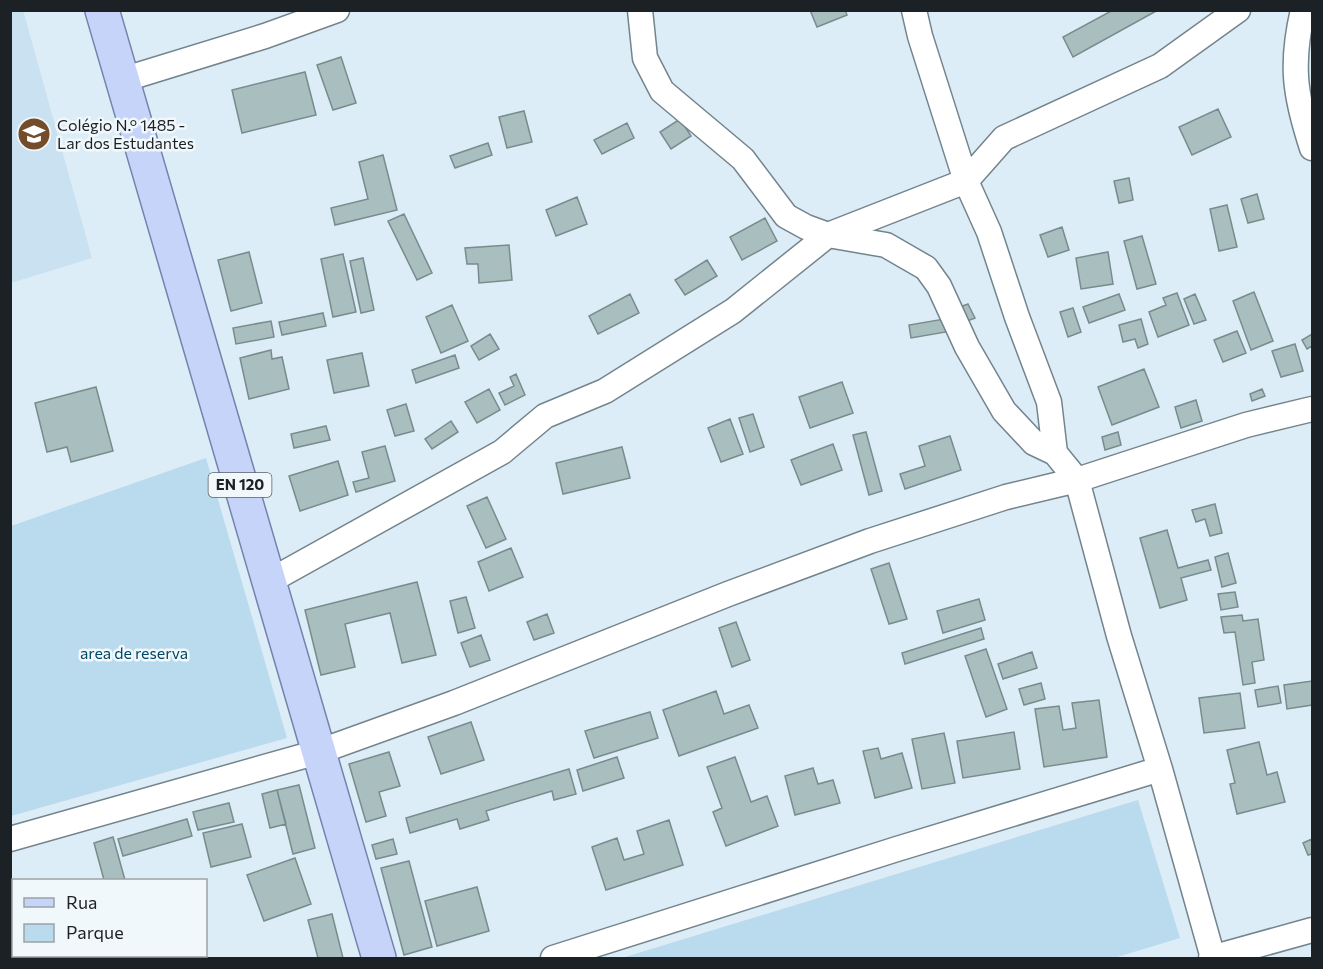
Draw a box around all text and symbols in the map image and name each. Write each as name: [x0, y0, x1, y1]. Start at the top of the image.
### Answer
place label: Colégio N.º 1485 - Lar dos Estudantes: [57, 115, 194, 152]
school or university icon: Colégio N.º 1485 - Lar dos Estudantes: [16, 116, 52, 152]
road number: EN 120: [208, 473, 272, 497]
park label: area de reserva: [80, 643, 188, 662]
legend: [12, 879, 207, 957]
text: Rua: [66, 891, 97, 913]
text: Parque: [66, 921, 124, 943]

